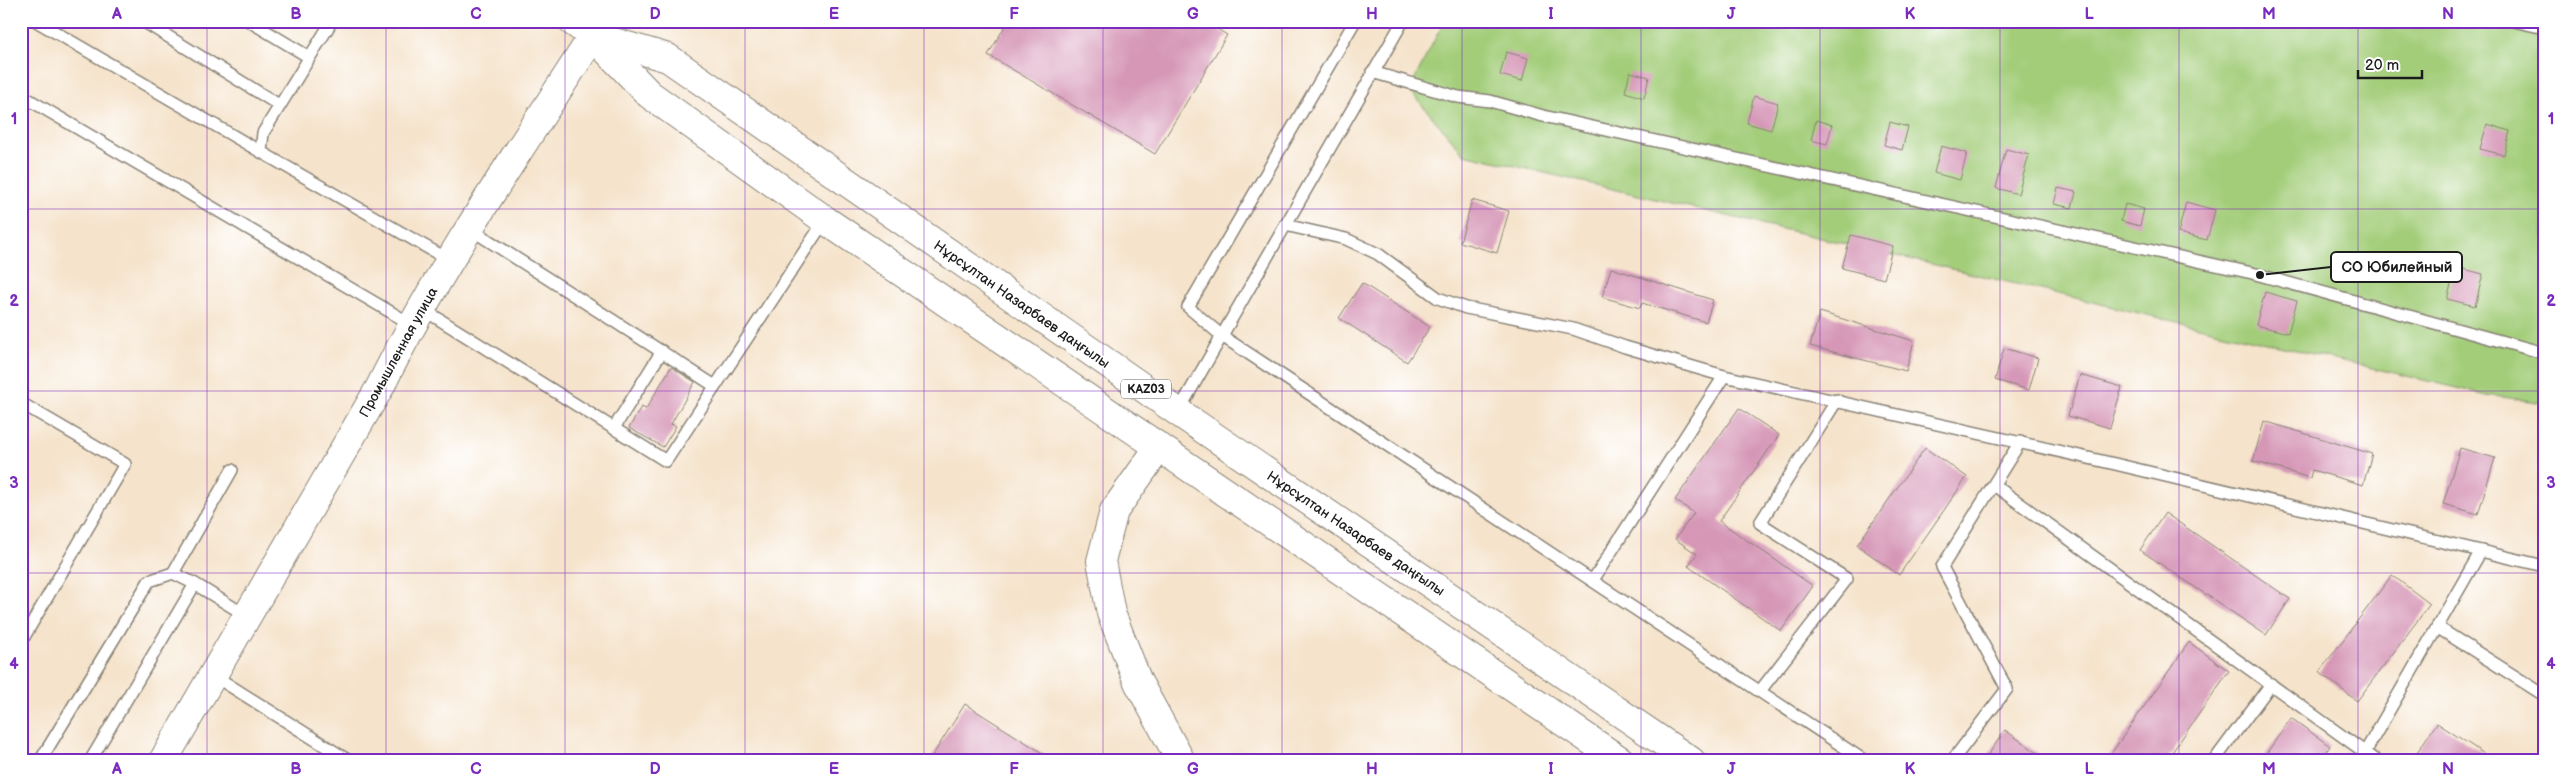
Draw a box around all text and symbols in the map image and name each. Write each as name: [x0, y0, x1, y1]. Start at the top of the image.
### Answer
text: A: [111, 5, 122, 24]
text: B: [290, 5, 302, 24]
text: C: [470, 5, 482, 24]
text: D: [649, 5, 661, 24]
text: E: [829, 5, 839, 24]
text: F: [1009, 5, 1019, 24]
text: G: [1187, 5, 1199, 24]
text: H: [1366, 5, 1378, 24]
text: I: [1548, 5, 1554, 24]
text: J: [1727, 5, 1736, 24]
text: K: [1905, 5, 1916, 24]
text: L: [2084, 5, 2094, 24]
text: M: [2262, 5, 2276, 24]
text: N: [2442, 5, 2454, 24]
scale bar: [2358, 48, 2421, 80]
text: 20 m: [2365, 56, 2399, 75]
text: 1: [11, 110, 17, 129]
text: 1: [2548, 110, 2554, 129]
street label: Нұрсұлтан Назарбаев даңғылы: [930, 237, 1113, 372]
callout: СО Юбилейный: [2331, 252, 2462, 282]
text: СО Юбилейный: [2341, 258, 2453, 277]
street label: Промышленная улица: [356, 284, 442, 420]
text: 2: [9, 292, 19, 311]
text: 2: [2546, 292, 2556, 311]
road number: KАZ03: [1121, 379, 1171, 398]
street label: Нұрсұлтан Назарбаев даңғылы: [1264, 467, 1448, 599]
text: 3: [9, 474, 19, 493]
text: 3: [2546, 474, 2556, 493]
text: 4: [9, 655, 19, 674]
text: 4: [2546, 655, 2556, 674]
text: A: [111, 760, 122, 779]
text: B: [290, 760, 302, 779]
text: C: [470, 760, 482, 779]
text: D: [649, 760, 661, 779]
text: E: [829, 760, 839, 779]
text: F: [1009, 760, 1019, 779]
text: G: [1187, 760, 1199, 779]
text: H: [1366, 760, 1378, 779]
text: I: [1548, 760, 1554, 779]
text: J: [1727, 760, 1736, 779]
text: K: [1905, 760, 1916, 779]
text: L: [2084, 760, 2094, 779]
text: M: [2262, 760, 2276, 779]
text: N: [2442, 760, 2454, 779]

